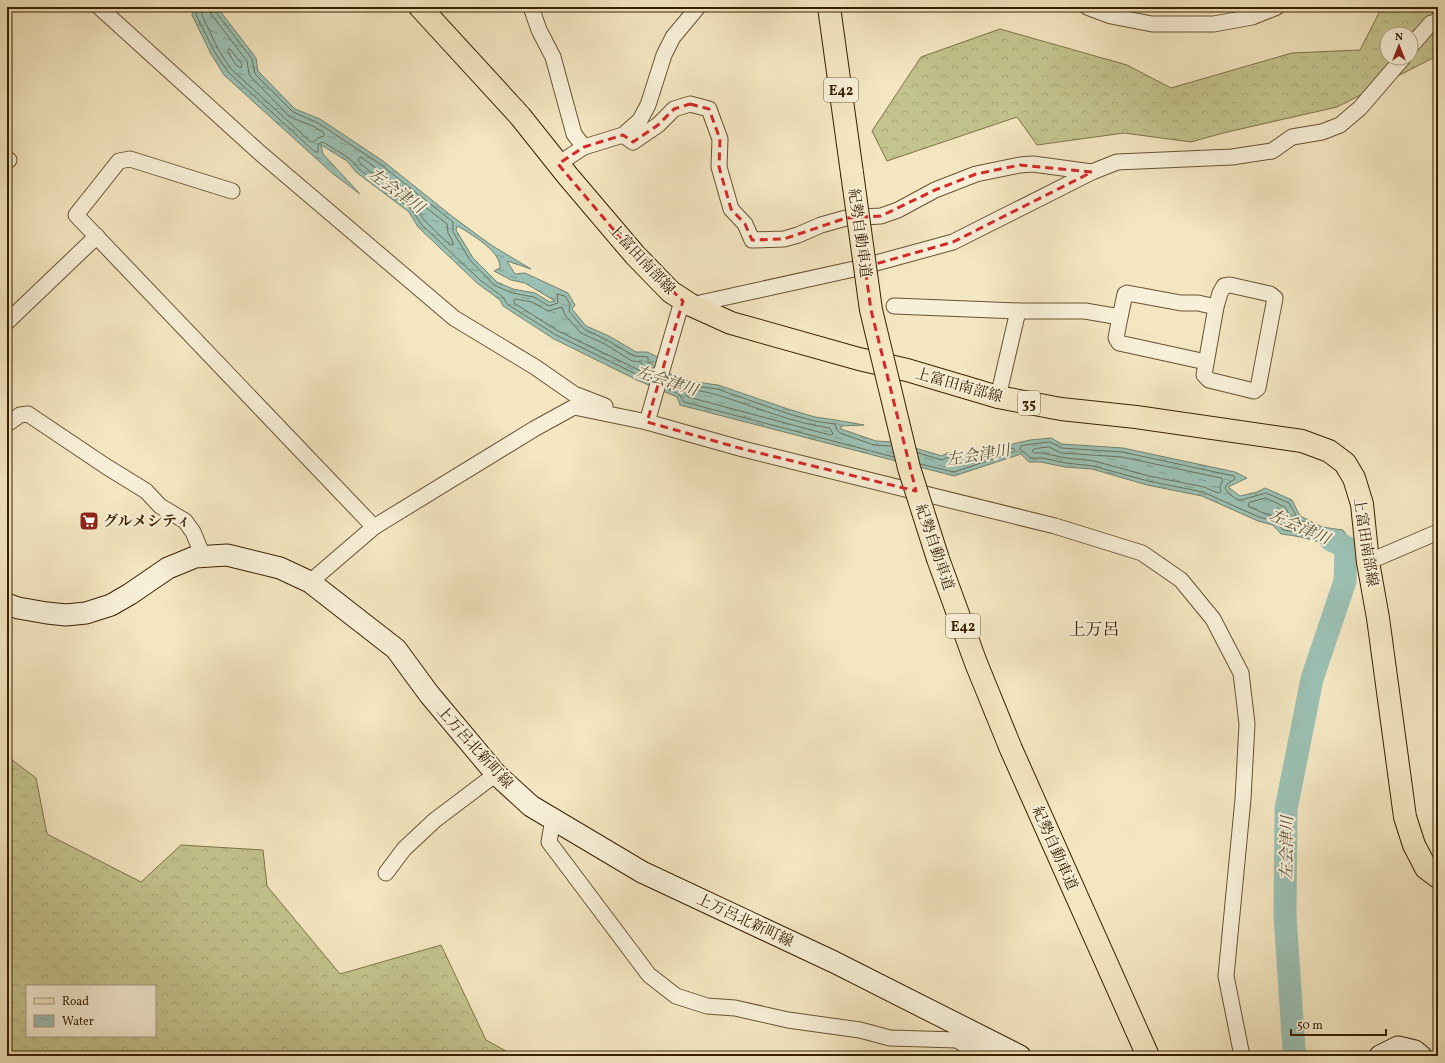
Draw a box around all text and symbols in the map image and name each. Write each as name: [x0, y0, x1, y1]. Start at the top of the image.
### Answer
north arrow: [1379, 26, 1419, 66]
text: N: [1395, 30, 1403, 45]
road number: E42: [824, 78, 858, 102]
water label: 左会津川: [363, 164, 430, 220]
street label: 紀勢自動車道: [842, 187, 875, 279]
street label: 上富田南部線: [603, 220, 679, 300]
water label: 左会津川: [633, 362, 702, 403]
street label: 上富田南部線: [912, 364, 1005, 409]
road number: 35: [1018, 391, 1040, 415]
water label: 左会津川: [945, 440, 1014, 472]
street label: 上富田南部線: [1347, 496, 1382, 588]
street label: 紀勢自動車道: [909, 502, 958, 593]
water label: 左会津川: [1265, 505, 1335, 552]
supermarket icon: グルメシティ: [78, 510, 100, 532]
place label: グルメシティ: [103, 512, 191, 533]
road number: E42: [946, 614, 980, 638]
district label: 上万呂: [1069, 619, 1120, 642]
street label: 上万呂北新町線: [431, 702, 517, 794]
street label: 紀勢自動車道: [1026, 803, 1082, 894]
water label: 左会津川: [1276, 814, 1300, 880]
street label: 上万呂北新町線: [692, 890, 796, 953]
legend: [26, 985, 156, 1037]
text: Road: [62, 994, 89, 1010]
scale bar: [1291, 1011, 1386, 1037]
text: Water: [62, 1014, 94, 1030]
text: 50 m: [1297, 1018, 1323, 1034]

